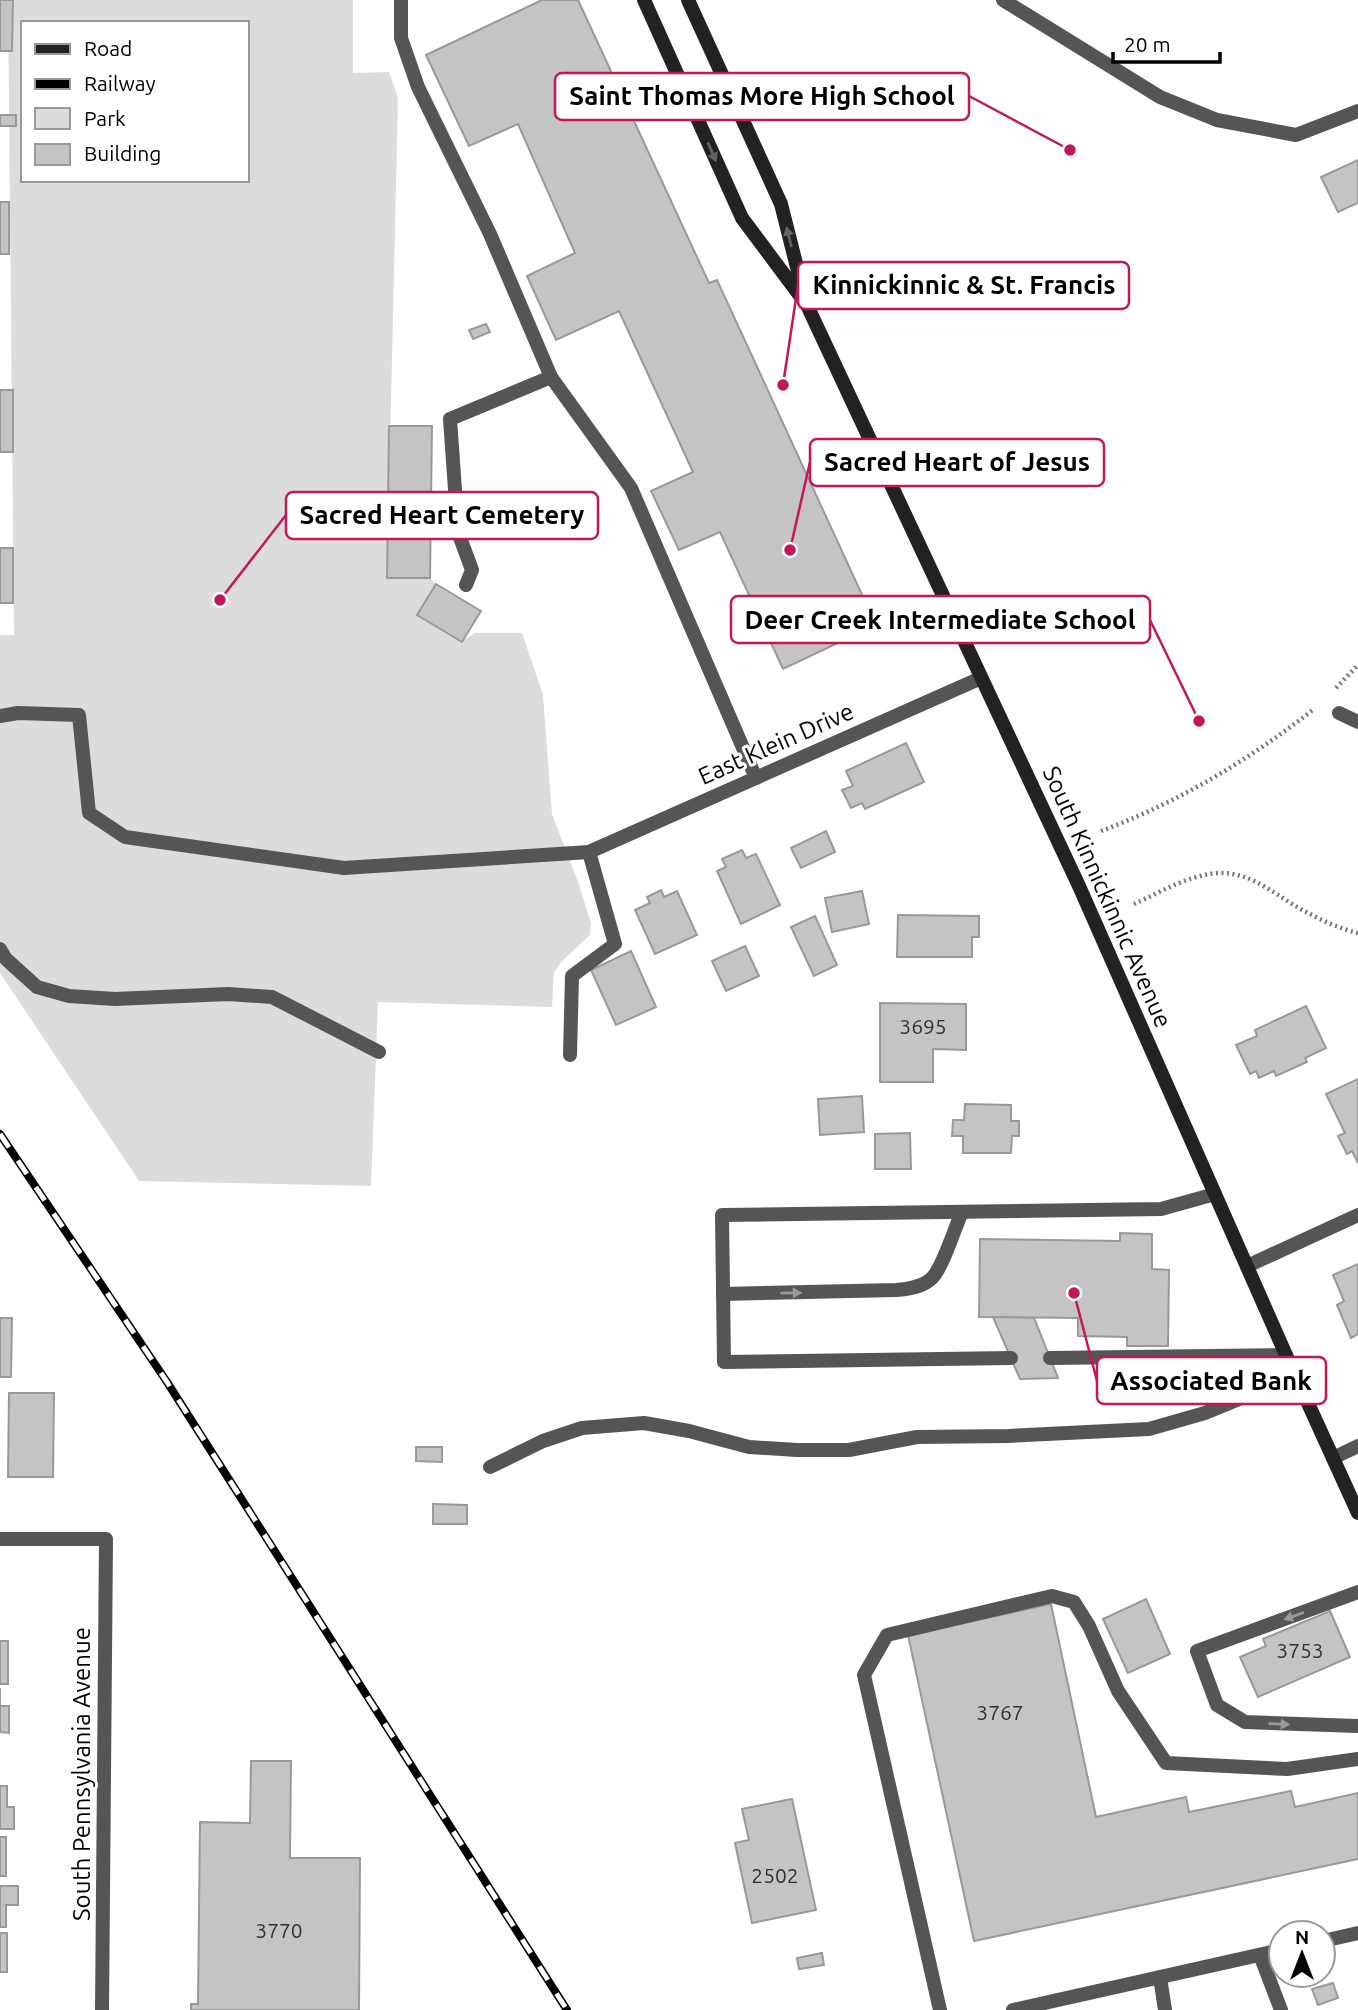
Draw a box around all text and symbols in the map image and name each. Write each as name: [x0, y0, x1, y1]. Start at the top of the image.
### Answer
legend: [21, 21, 248, 182]
scale bar: [1113, 21, 1220, 65]
text: 20 m: [1124, 32, 1171, 56]
text: Road: [84, 36, 132, 60]
text: Railway: [84, 71, 156, 95]
callout: Saint Thomas More High School: [555, 73, 969, 120]
text: Saint Thomas More High School: [569, 81, 955, 110]
text: Park: [84, 106, 126, 130]
text: Building: [84, 141, 161, 165]
one-way arrow: [706, 142, 718, 162]
one-way arrow: [783, 226, 794, 248]
callout: Kinnickinnic & St. Francis: [798, 262, 1129, 309]
text: Kinnickinnic & St. Francis: [813, 270, 1115, 299]
callout: Sacred Heart of Jesus: [810, 439, 1104, 486]
text: Sacred Heart of Jesus: [824, 447, 1090, 476]
callout: Sacred Heart Cemetery: [286, 492, 598, 539]
text: Sacred Heart Cemetery: [300, 500, 585, 529]
callout: Deer Creek Intermediate School: [731, 596, 1150, 643]
text: Deer Creek Intermediate School: [744, 605, 1136, 634]
street label: East Klein Drive: [694, 697, 858, 790]
street label: South Kinnickinnic Avenue: [1038, 762, 1177, 1032]
house number: 3695: [899, 1014, 947, 1038]
one-way arrow: [781, 1287, 803, 1298]
callout: Associated Bank: [1097, 1357, 1326, 1404]
text: Associated Bank: [1110, 1366, 1312, 1395]
one-way arrow: [1284, 1611, 1305, 1622]
street label: South Pennsylvania Avenue: [68, 1627, 95, 1921]
house number: 3753: [1276, 1638, 1324, 1662]
house number: 3767: [976, 1700, 1024, 1724]
one-way arrow: [1268, 1718, 1290, 1729]
house number: 2502: [751, 1863, 799, 1887]
house number: 3770: [255, 1918, 303, 1942]
north arrow: [1267, 1919, 1337, 1989]
text: N: [1295, 1926, 1309, 1948]

